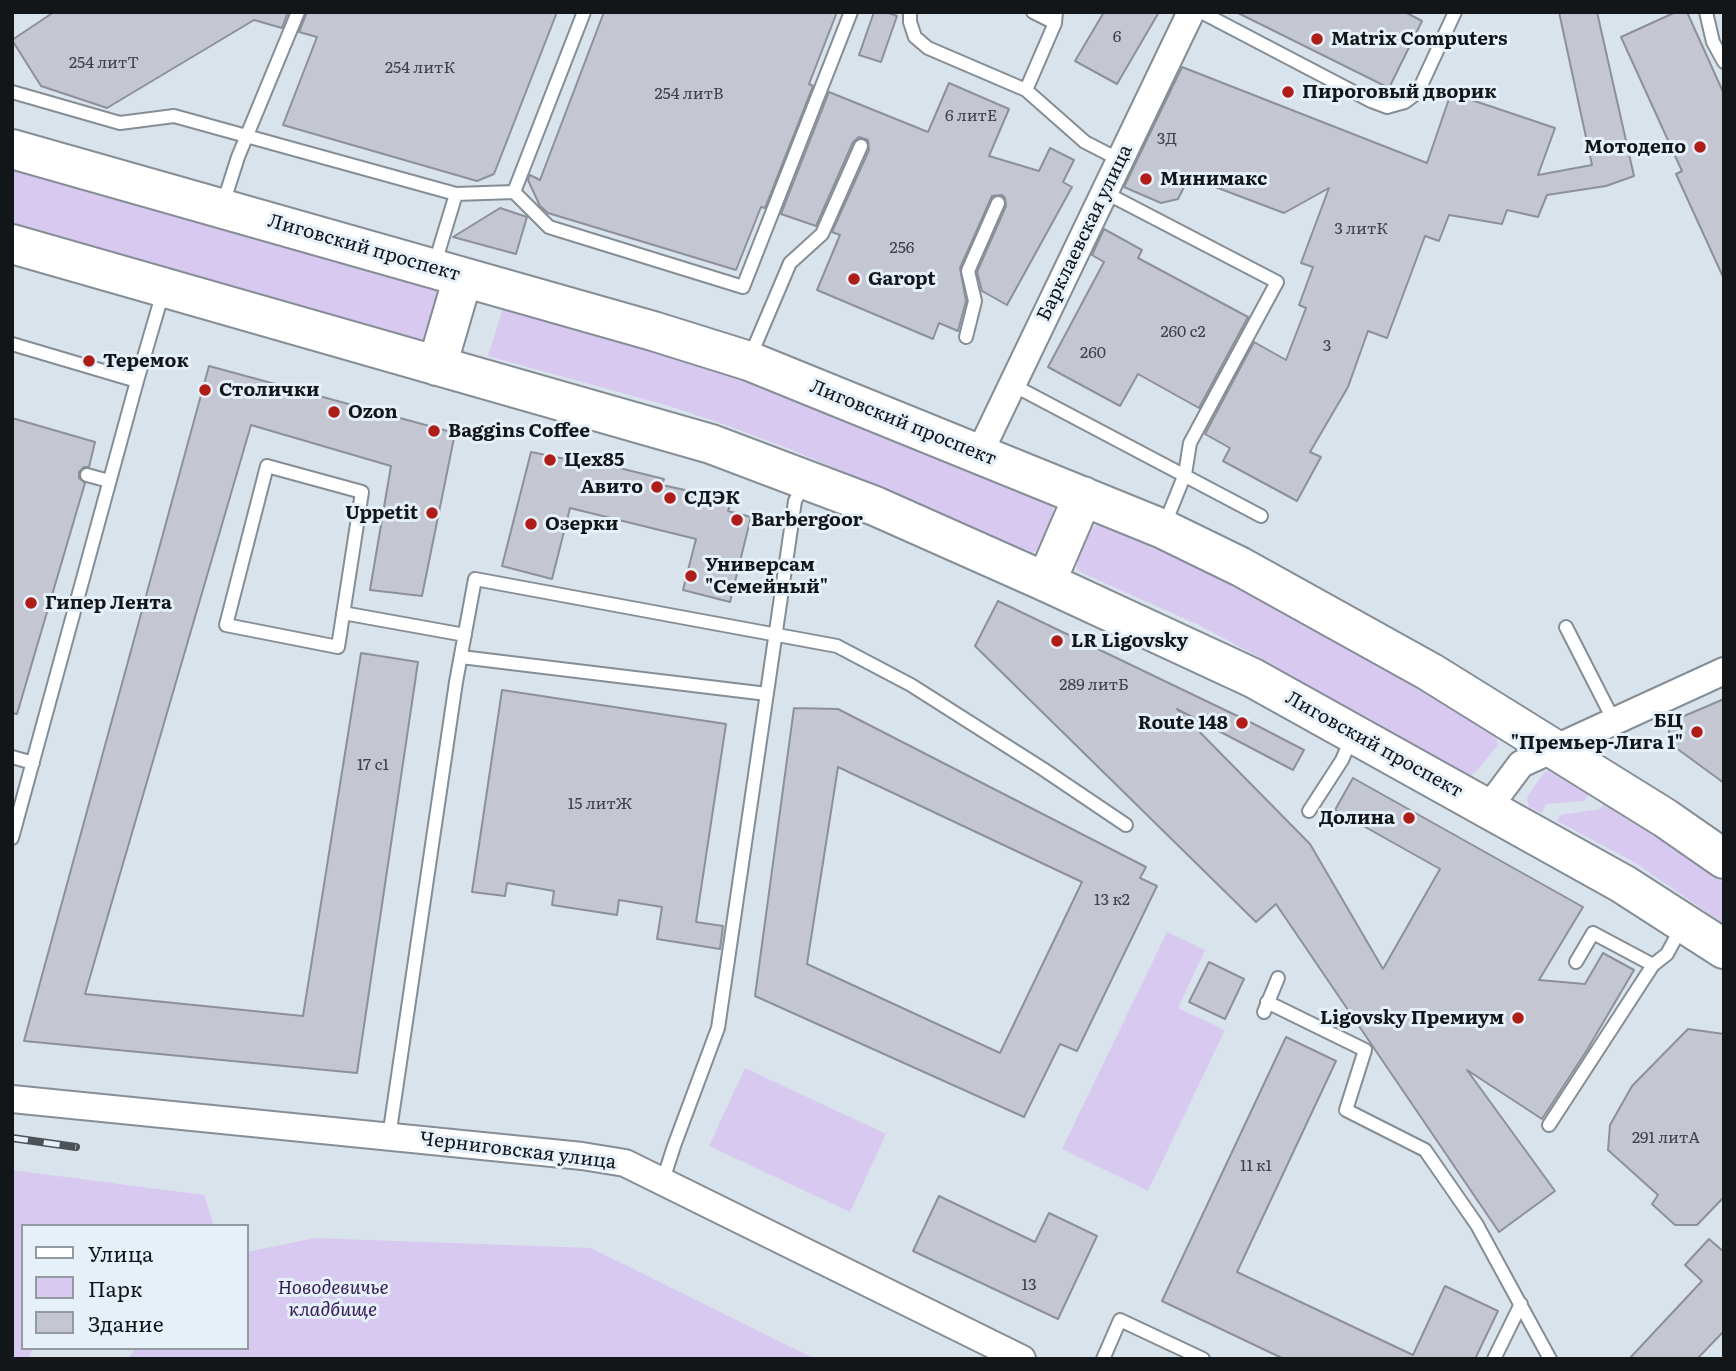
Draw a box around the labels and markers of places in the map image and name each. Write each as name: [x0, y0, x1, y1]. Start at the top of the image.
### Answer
place label: Matrix Computers: [1331, 28, 1508, 50]
marker: Matrix Computers: [1309, 31, 1325, 47]
place label: Пироговый дворик: [1302, 81, 1497, 103]
marker: Пироговый дворик: [1280, 84, 1296, 100]
place label: Мотодепо: [1584, 136, 1686, 158]
marker: Мотодепо: [1692, 139, 1708, 155]
place label: Минимакс: [1160, 168, 1267, 190]
marker: Минимакс: [1138, 171, 1154, 187]
place label: Garopt: [868, 268, 936, 290]
marker: Garopt: [846, 271, 862, 287]
place label: Теремок: [103, 350, 189, 372]
marker: Теремок: [81, 353, 97, 369]
place label: Столички: [219, 379, 320, 401]
marker: Столички: [197, 382, 213, 398]
place label: Ozon: [348, 401, 398, 423]
marker: Ozon: [326, 404, 342, 420]
place label: Baggins Coffee: [448, 420, 590, 442]
marker: Baggins Coffee: [426, 423, 442, 439]
place label: Цех85: [564, 449, 624, 471]
marker: Цех85: [542, 452, 558, 468]
place label: Авито: [580, 476, 643, 498]
marker: Авито: [649, 479, 665, 495]
place label: СДЭК: [684, 487, 740, 509]
marker: СДЭК: [662, 490, 678, 506]
place label: Uppetit: [345, 502, 418, 524]
marker: Uppetit: [424, 505, 440, 521]
place label: Barbergoor: [751, 509, 863, 531]
marker: Barbergoor: [729, 512, 745, 528]
place label: Озерки: [545, 513, 619, 535]
marker: Озерки: [523, 516, 539, 532]
place label: Универсам "Семейный": [705, 554, 828, 598]
marker: Универсам "Семейный": [683, 568, 699, 584]
place label: Гипер Лента: [45, 592, 172, 614]
marker: Гипер Лента: [23, 595, 39, 611]
place label: LR Ligovsky: [1071, 630, 1188, 652]
marker: LR Ligovsky: [1049, 633, 1065, 649]
place label: БЦ "Премьер-Лига 1": [1511, 710, 1683, 754]
place label: Route 148: [1138, 712, 1228, 734]
marker: Route 148: [1234, 715, 1250, 731]
marker: БЦ "Премьер-Лига 1": [1689, 724, 1705, 740]
place label: Долина: [1319, 807, 1395, 829]
marker: Долина: [1401, 810, 1417, 826]
place label: Ligovsky Премиум: [1320, 1007, 1504, 1029]
marker: Ligovsky Премиум: [1510, 1010, 1526, 1026]

